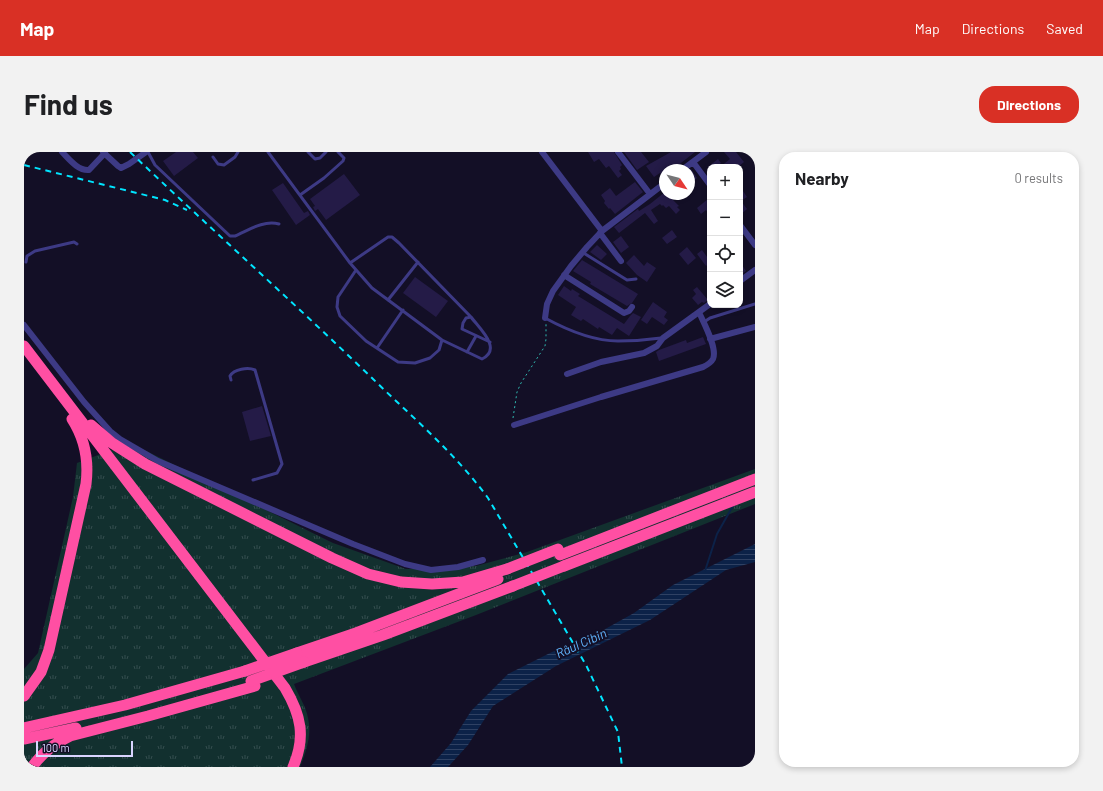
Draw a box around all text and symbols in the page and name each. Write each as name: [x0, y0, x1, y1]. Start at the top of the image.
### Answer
text: Map: [20, 17, 54, 40]
text: Map: [915, 20, 940, 37]
text: Directions: [962, 20, 1024, 37]
text: Saved: [1046, 20, 1083, 37]
button: Directions: [979, 86, 1079, 123]
text: Find us: [24, 87, 113, 121]
north arrow: [659, 164, 695, 200]
map controls: [707, 164, 743, 308]
button: +: [707, 164, 743, 200]
text: Nearby: [795, 168, 849, 188]
text: 0 results: [1014, 170, 1063, 186]
button: −: [707, 200, 743, 236]
button: locate: [707, 236, 743, 272]
button: layers: [707, 272, 743, 308]
water label: Râul Cibin: [553, 625, 609, 661]
scale bar: [36, 739, 133, 758]
text: 100 m: [42, 741, 70, 754]

